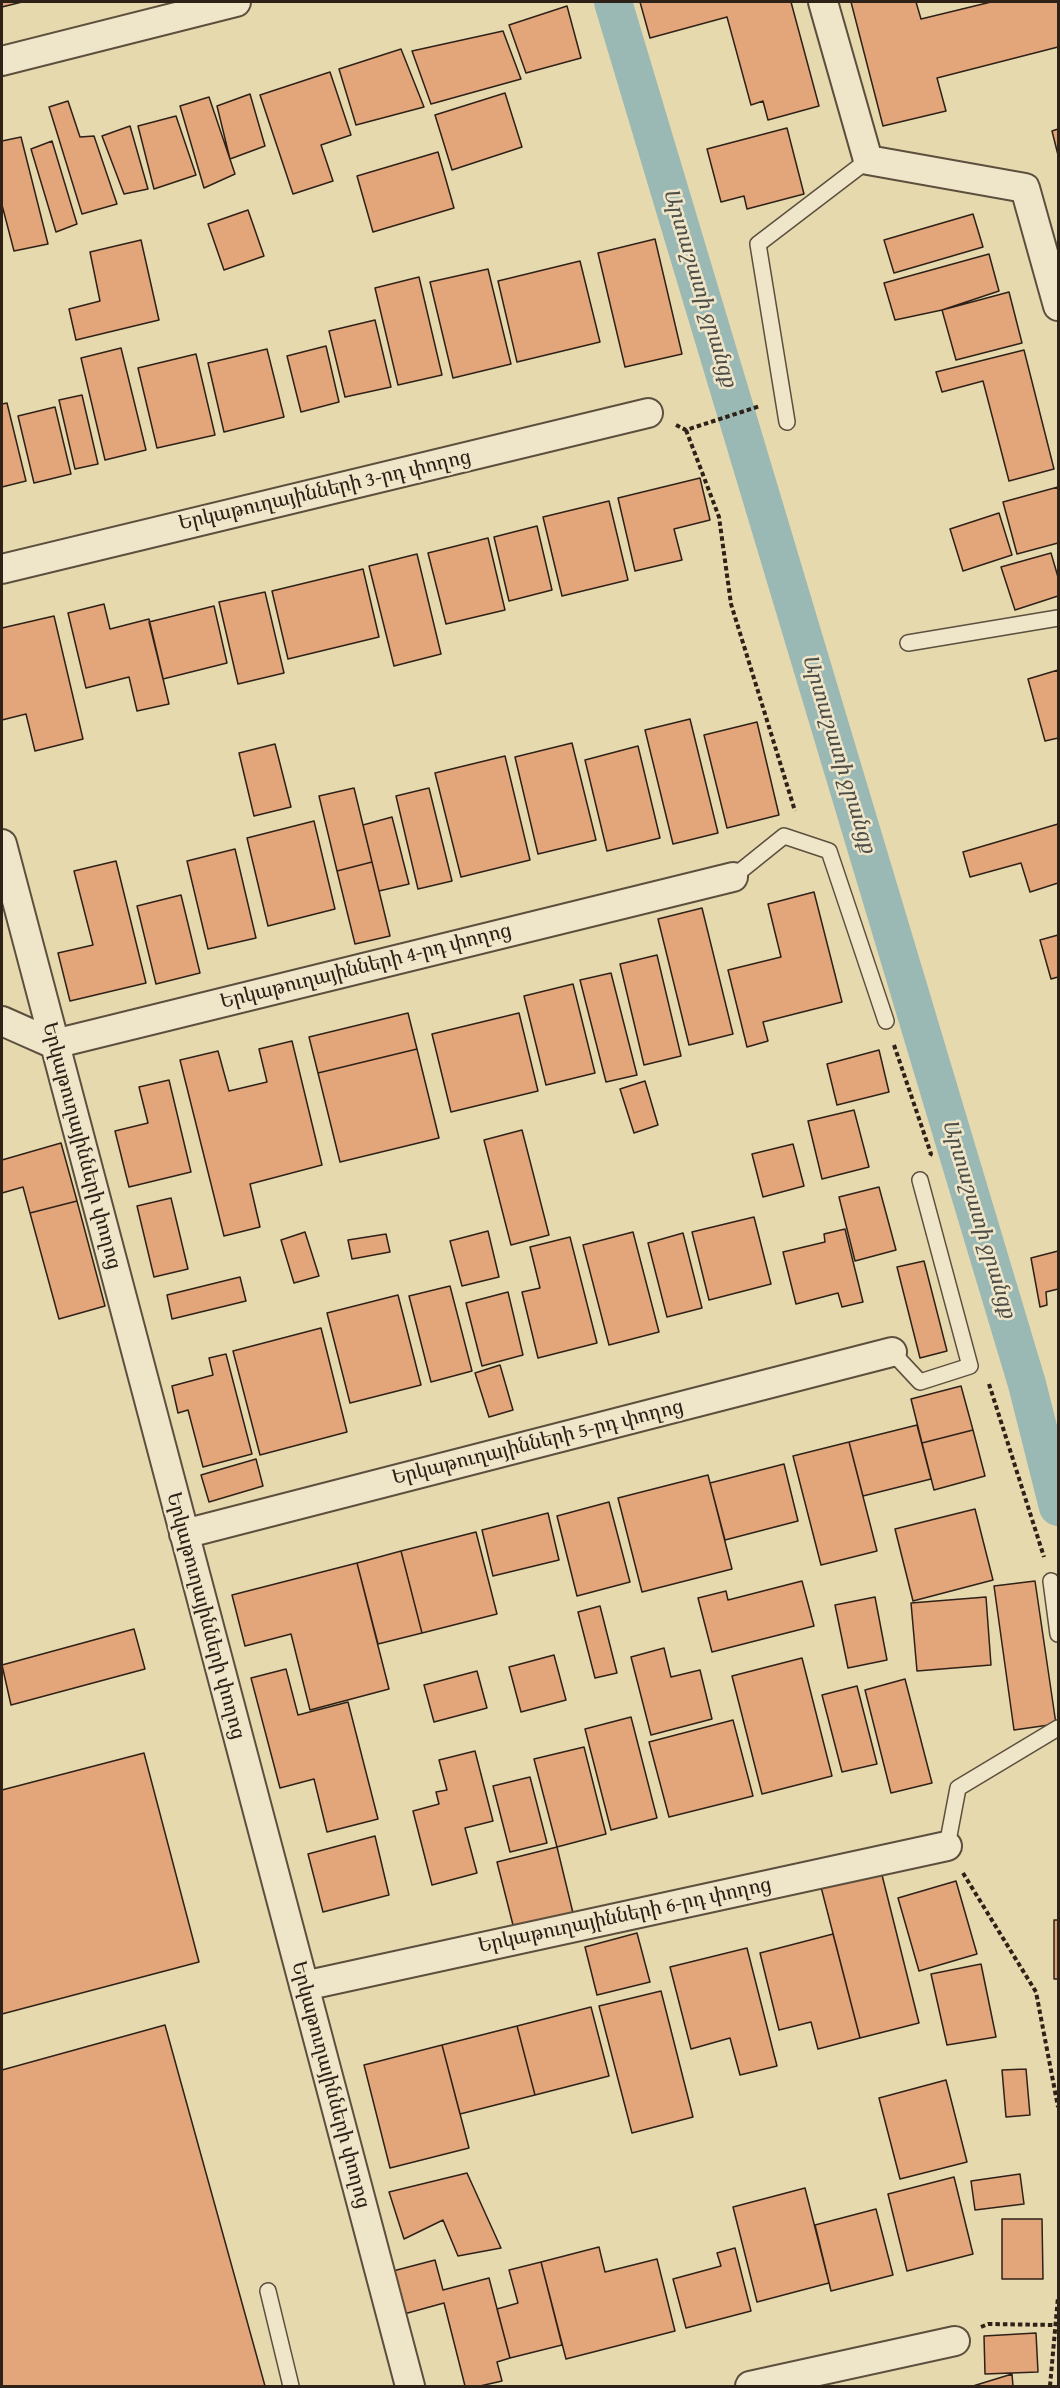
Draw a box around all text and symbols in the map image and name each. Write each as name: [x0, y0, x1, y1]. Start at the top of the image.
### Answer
water label: Արտաշատի ջրանցք: [657, 186, 741, 390]
street label: Երկաթուղայինների 3-րդ փողոց: [177, 446, 473, 536]
water label: Արտաշատի ջրանցք: [796, 652, 880, 856]
street label: Երկաթուղայինների 4-րդ փողոց: [218, 919, 514, 1015]
street label: Երկաթուղայինների փողոց: [36, 1020, 126, 1272]
water label: Արտաշատի ջրանցք: [936, 1117, 1020, 1321]
street label: Երկաթուղայինների 5-րդ փողոց: [390, 1395, 686, 1491]
street label: Երկաթուղայինների փողոց: [160, 1490, 250, 1742]
street label: Երկաթուղայինների 6-րդ փողոց: [476, 1873, 774, 1959]
street label: Երկաթուղայինների փողոց: [285, 1959, 375, 2211]

